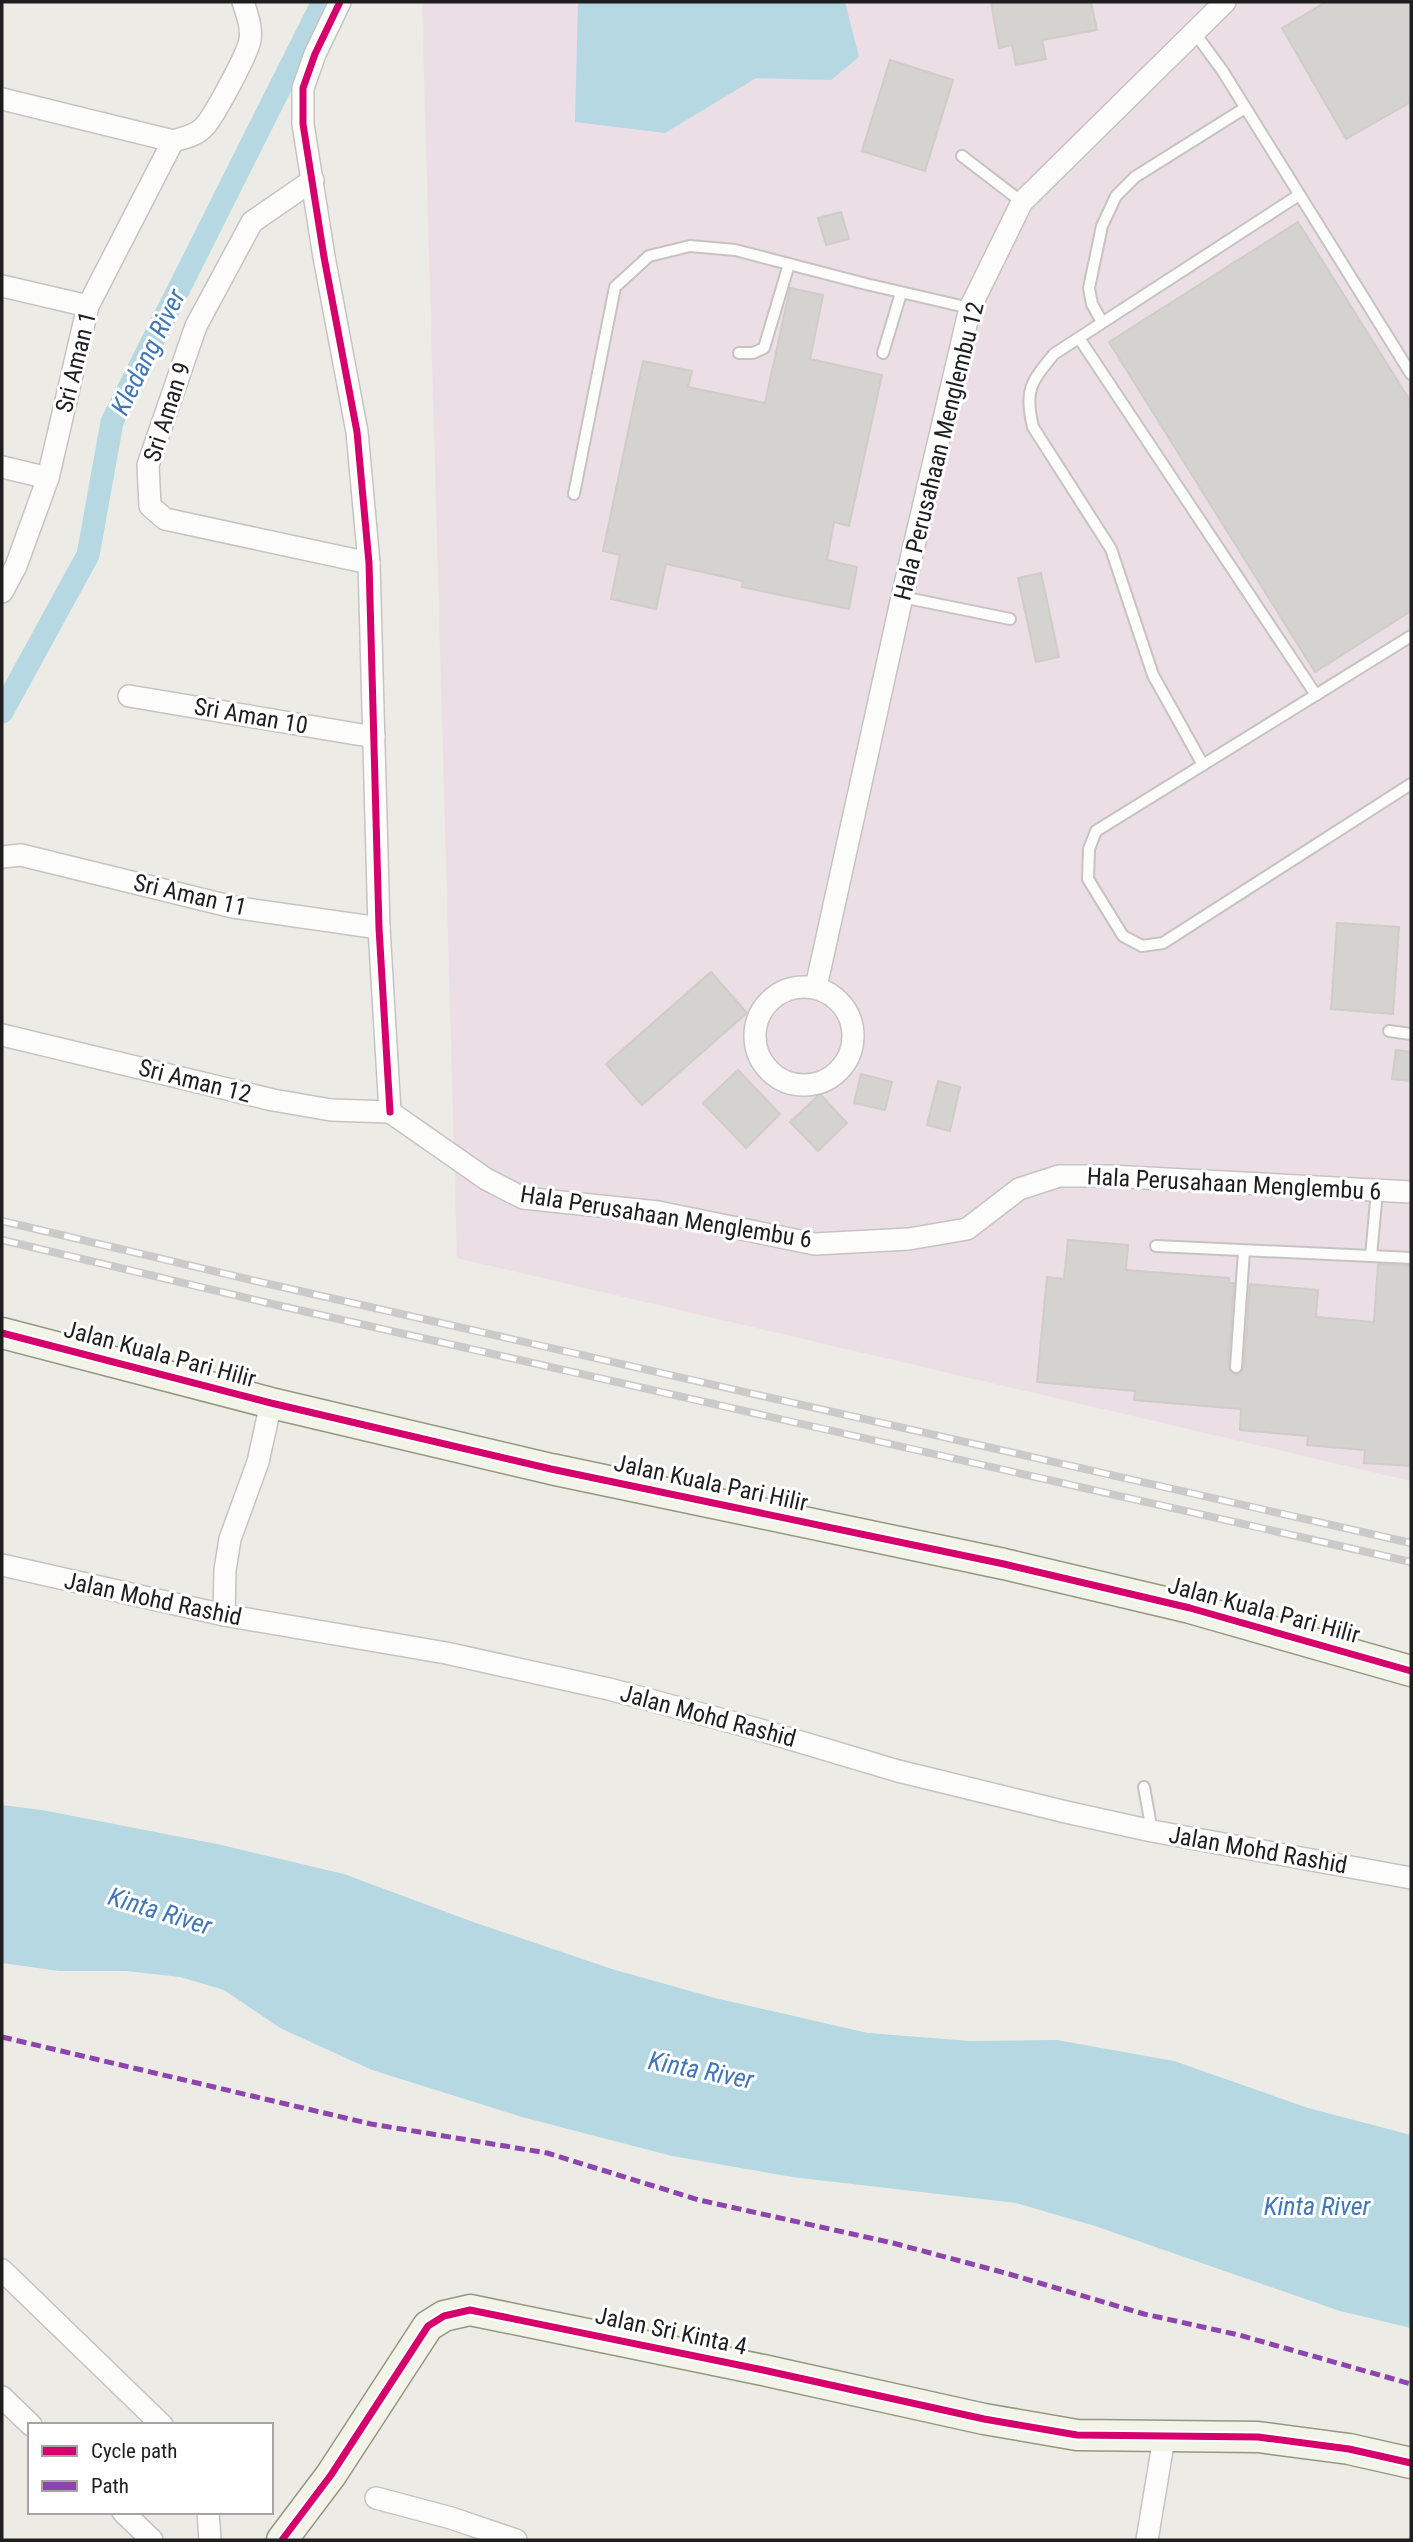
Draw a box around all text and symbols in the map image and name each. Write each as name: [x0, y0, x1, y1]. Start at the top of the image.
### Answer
water label: Kledang River: [105, 283, 192, 420]
street label: Hala Perusahaan Menglembu 12: [888, 299, 990, 603]
street label: Sri Aman 1: [50, 309, 102, 415]
street label: Sri Aman 9: [138, 359, 196, 465]
street label: Sri Aman 10: [192, 692, 310, 740]
street label: Sri Aman 11: [131, 868, 249, 922]
street label: Sri Aman 12: [136, 1054, 254, 1108]
street label: Hala Perusahaan Menglembu 6: [1086, 1162, 1382, 1206]
street label: Hala Perusahaan Menglembu 6: [518, 1180, 814, 1254]
street label: Jalan Kuala Pari Hilir: [61, 1315, 259, 1393]
street label: Jalan Kuala Pari Hilir: [612, 1449, 810, 1517]
street label: Jalan Mohd Rashid: [62, 1567, 244, 1631]
street label: Jalan Kuala Pari Hilir: [1165, 1571, 1363, 1649]
street label: Jalan Mohd Rashid: [617, 1679, 799, 1753]
street label: Jalan Mohd Rashid: [1167, 1821, 1349, 1879]
water label: Kinta River: [105, 1881, 217, 1941]
water label: Kinta River: [646, 2045, 757, 2095]
water label: Kinta River: [1264, 2191, 1372, 2221]
street label: Jalan Sri Kinta 4: [593, 2301, 749, 2361]
legend: [28, 2423, 273, 2514]
text: Cycle path: [91, 2439, 177, 2463]
text: Path: [91, 2474, 129, 2498]

